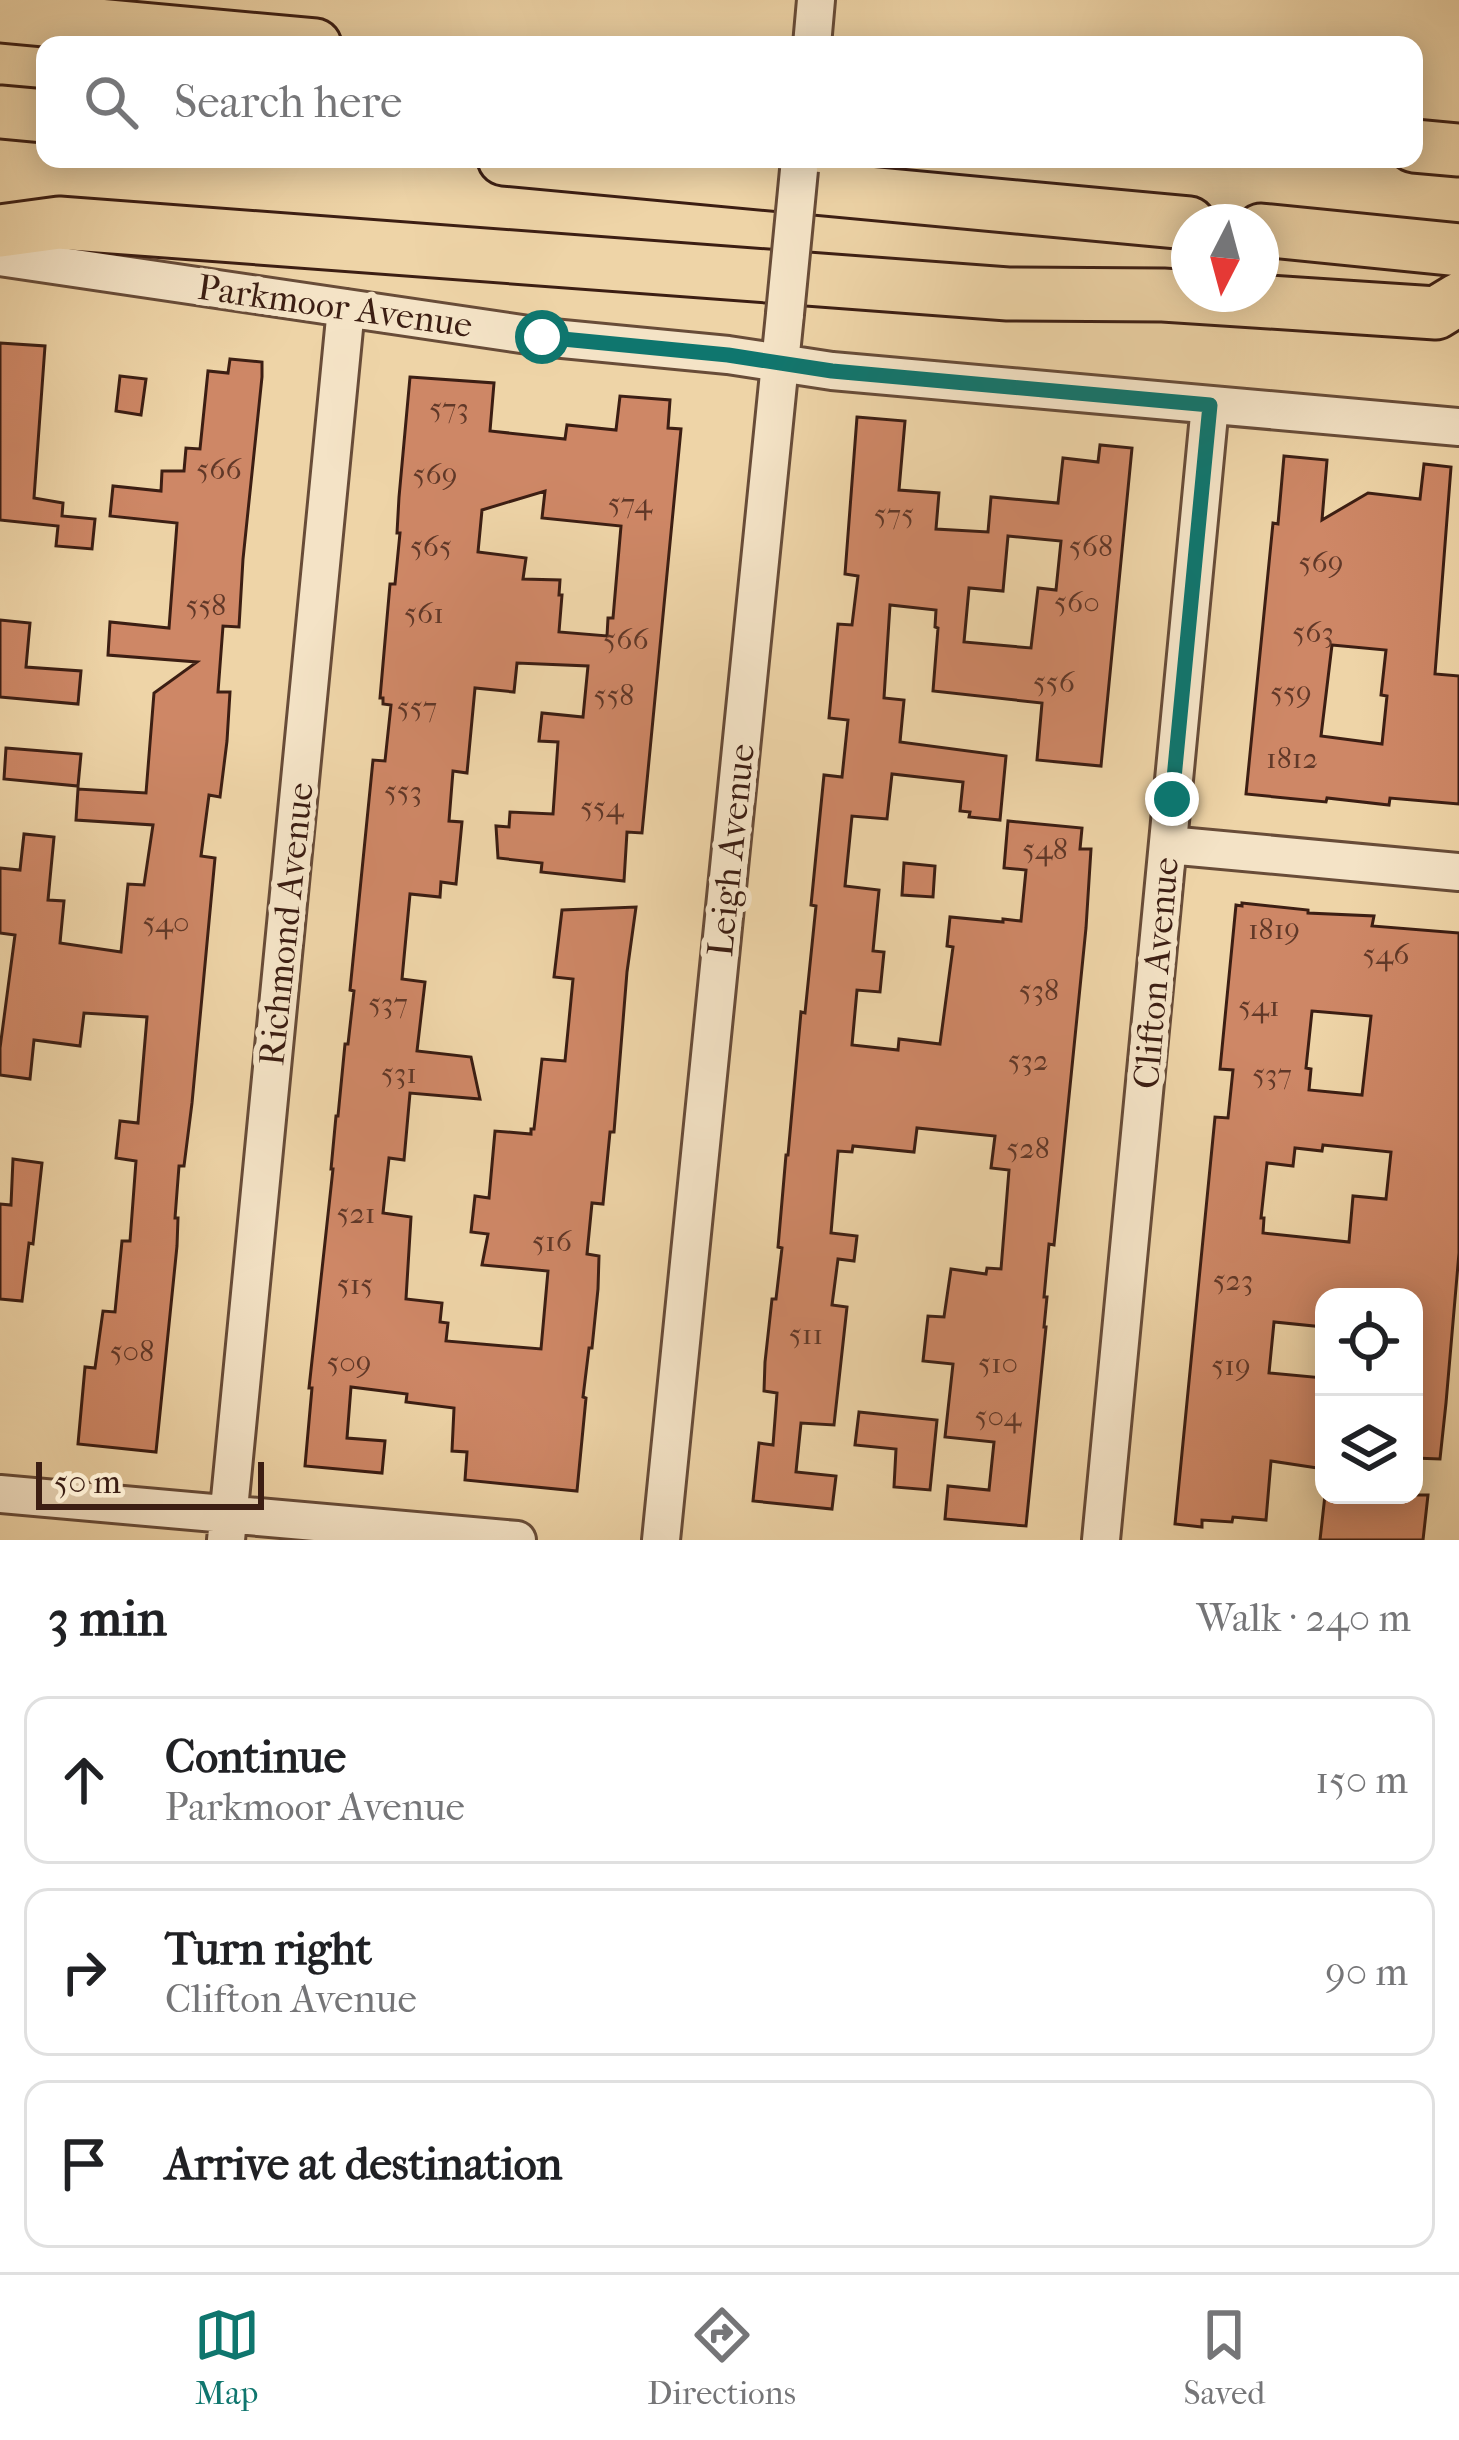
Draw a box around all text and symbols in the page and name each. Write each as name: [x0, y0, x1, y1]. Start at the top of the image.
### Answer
search box: [36, 36, 1423, 168]
icon: search: [78, 69, 144, 135]
text: Search here: [174, 76, 402, 129]
north arrow: [1171, 204, 1279, 312]
street label: Parkmoor Avenue: [195, 266, 475, 346]
route start: [515, 310, 569, 364]
house number: 573: [429, 391, 469, 426]
house number: 566: [196, 452, 242, 487]
house number: 569: [413, 457, 457, 492]
house number: 574: [608, 486, 653, 521]
house number: 575: [874, 497, 914, 532]
house number: 565: [410, 529, 452, 564]
house number: 568: [1069, 529, 1113, 564]
house number: 569: [1299, 545, 1343, 580]
house number: 560: [1054, 585, 1100, 620]
house number: 558: [186, 588, 226, 623]
house number: 561: [404, 596, 444, 631]
house number: 563: [1292, 615, 1334, 650]
house number: 566: [603, 622, 649, 657]
house number: 556: [1033, 665, 1076, 700]
house number: 559: [1270, 675, 1312, 710]
house number: 558: [594, 678, 634, 713]
house number: 557: [397, 690, 437, 725]
house number: 1812: [1266, 741, 1318, 776]
street label: Leigh Avenue: [699, 742, 763, 958]
route end: [1145, 772, 1199, 826]
house number: 553: [384, 774, 422, 809]
street label: Richmond Avenue: [250, 780, 322, 1068]
house number: 554: [580, 790, 625, 825]
house number: 548: [1022, 832, 1068, 867]
street label: Clifton Avenue: [1125, 855, 1187, 1091]
house number: 540: [142, 905, 190, 940]
house number: 1819: [1248, 912, 1300, 947]
house number: 546: [1363, 937, 1410, 972]
house number: 538: [1019, 973, 1059, 1008]
house number: 537: [368, 986, 408, 1021]
house number: 541: [1238, 989, 1280, 1024]
house number: 532: [1008, 1043, 1048, 1078]
house number: 531: [381, 1056, 417, 1091]
house number: 537: [1252, 1057, 1292, 1092]
house number: 528: [1006, 1131, 1050, 1166]
house number: 521: [336, 1196, 376, 1231]
house number: 516: [532, 1224, 573, 1259]
house number: 523: [1213, 1263, 1253, 1298]
house number: 515: [337, 1267, 373, 1302]
map controls: [1315, 1288, 1423, 1504]
button: locate: [1315, 1288, 1423, 1396]
house number: 511: [789, 1317, 823, 1352]
house number: 508: [110, 1334, 154, 1369]
house number: 509: [326, 1345, 372, 1380]
house number: 510: [978, 1346, 1018, 1381]
house number: 519: [1211, 1348, 1251, 1383]
button: layers: [1315, 1396, 1423, 1504]
house number: 504: [975, 1399, 1023, 1434]
scale bar: [36, 1456, 264, 1509]
text: 50 m: [54, 1463, 121, 1502]
text: 3 min: [48, 1588, 167, 1648]
text: Walk · 240 m: [1196, 1595, 1411, 1641]
text: Continue: [165, 1731, 346, 1784]
icon: ahead: [51, 1747, 117, 1813]
text: 150 m: [1315, 1757, 1408, 1803]
text: Parkmoor Avenue: [165, 1784, 465, 1830]
text: Turn right: [165, 1923, 372, 1976]
icon: right: [51, 1939, 117, 2005]
text: 90 m: [1325, 1949, 1408, 1995]
text: Clifton Avenue: [165, 1976, 417, 2022]
icon: arrive: [51, 2131, 117, 2197]
text: Arrive at destination: [165, 2138, 562, 2191]
tab: Map: [194, 2302, 260, 2413]
tab: Directions: [647, 2302, 796, 2413]
tab: Saved: [1183, 2302, 1265, 2413]

